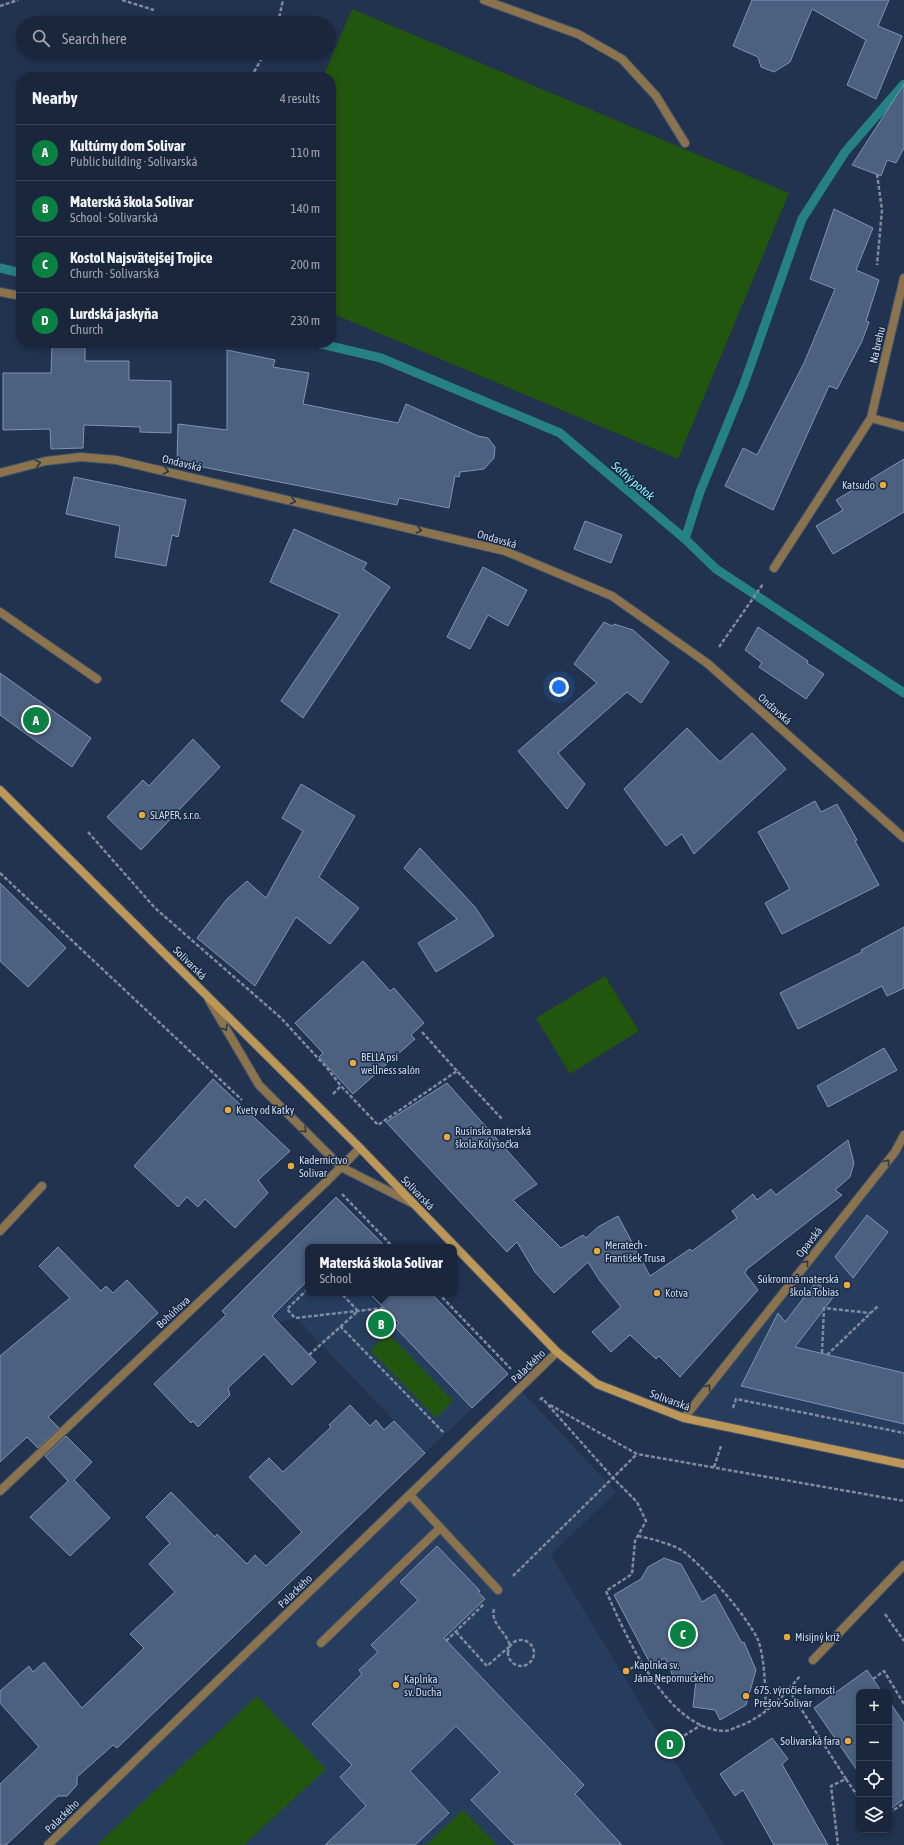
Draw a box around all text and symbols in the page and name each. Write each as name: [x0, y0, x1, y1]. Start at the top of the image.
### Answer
search box: [16, 16, 336, 60]
icon: search: [30, 27, 52, 49]
text: Search here: [62, 30, 127, 47]
text: Nearby: [32, 88, 78, 108]
text: 4 results: [280, 91, 320, 106]
text: Kultúrny dom Solivar: [70, 137, 185, 154]
text: A: [42, 145, 48, 160]
text: 110 m: [291, 145, 320, 160]
text: Public building · Solivarská: [70, 154, 197, 169]
text: Materská škola Solivar: [70, 193, 193, 210]
text: B: [42, 201, 48, 216]
text: 140 m: [291, 201, 320, 216]
text: School · Solivarská: [70, 210, 158, 225]
text: Kostol Najsvätejšej Trojice: [70, 249, 213, 266]
text: C: [42, 257, 48, 272]
text: 200 m: [291, 257, 320, 272]
text: Church · Solivarská: [70, 266, 159, 281]
text: Lurdská jaskyňa: [70, 305, 158, 322]
text: D: [41, 313, 49, 328]
text: 230 m: [291, 313, 320, 328]
text: Church: [70, 322, 103, 337]
street label: Na brehu: [867, 326, 887, 364]
street label: Ondavská: [161, 453, 203, 473]
water label: Soľný potok: [608, 458, 658, 504]
one-way arrow: [35, 460, 41, 468]
one-way arrow: [162, 466, 169, 475]
place label: Katsudo: [842, 479, 875, 491]
marker: Katsudo: [878, 480, 888, 490]
one-way arrow: [289, 496, 296, 504]
one-way arrow: [416, 526, 422, 534]
street label: Ondavská: [476, 528, 518, 550]
your location: [549, 677, 569, 697]
street label: Ondavská: [756, 691, 794, 727]
pin: A: [23, 705, 49, 735]
place label: SLAPER, s.r.o.: [150, 809, 201, 821]
marker: SLAPER, s.r.o.: [137, 810, 147, 820]
street label: Solivarská: [171, 944, 209, 982]
one-way arrow: [221, 1024, 228, 1031]
place label: BELLA psí wellness salón: [361, 1051, 420, 1076]
marker: BELLA psí wellness salón: [348, 1058, 358, 1068]
place label: Kvety od Katky: [236, 1104, 295, 1116]
marker: Kvety od Katky: [223, 1105, 233, 1115]
one-way arrow: [299, 1125, 307, 1133]
place label: Rusínska materská škola Kolysočka: [455, 1125, 531, 1150]
marker: Rusínska materská škola Kolysočka: [442, 1132, 452, 1142]
place label: Kaderníctvo Solivar: [299, 1154, 347, 1179]
one-way arrow: [882, 1159, 889, 1166]
marker: Kaderníctvo Solivar: [286, 1161, 296, 1171]
street label: Solivarská: [399, 1174, 437, 1212]
street label: Opavská: [793, 1224, 825, 1260]
place label: Meratech - František Trusa: [605, 1239, 665, 1264]
popup: [305, 1244, 457, 1296]
marker: Meratech - František Trusa: [592, 1246, 602, 1256]
text: Materská škola Solivar: [319, 1254, 443, 1271]
one-way arrow: [801, 1261, 808, 1268]
text: School: [319, 1271, 352, 1286]
place label: Súkromná materská škola Tobias: [758, 1273, 839, 1298]
marker: Súkromná materská škola Tobias: [842, 1280, 852, 1290]
place label: Kotva: [665, 1287, 688, 1299]
marker: Kotva: [652, 1288, 662, 1298]
street label: Bohúňova: [154, 1294, 192, 1330]
pin: B: [368, 1309, 394, 1339]
street label: Palackého: [509, 1347, 547, 1385]
one-way arrow: [703, 1385, 710, 1392]
street label: Solivarská: [648, 1387, 692, 1413]
street label: Palackého: [276, 1572, 314, 1610]
pin: C: [670, 1619, 696, 1649]
place label: Misijný kríž: [795, 1631, 840, 1643]
marker: Misijný kríž: [782, 1632, 792, 1642]
place label: Kaplnka sv. Jána Nepomuckého: [634, 1659, 714, 1684]
marker: Kaplnka sv. Jána Nepomuckého: [621, 1666, 631, 1676]
place label: Kaplnka sv. Ducha: [404, 1673, 442, 1698]
marker: Kaplnka sv. Ducha: [391, 1680, 401, 1690]
place label: 675. výročie farnosti Prešov-Solivar: [754, 1684, 835, 1709]
map controls: [856, 1689, 892, 1833]
button: +: [856, 1689, 892, 1725]
marker: 675. výročie farnosti Prešov-Solivar: [741, 1691, 751, 1701]
button: −: [856, 1725, 892, 1761]
pin: D: [657, 1729, 683, 1759]
place label: Solivarská fara: [780, 1735, 840, 1747]
marker: Solivarská fara: [843, 1736, 853, 1746]
button: locate: [856, 1761, 892, 1797]
street label: Palackého: [43, 1797, 81, 1835]
button: layers: [856, 1797, 892, 1833]

